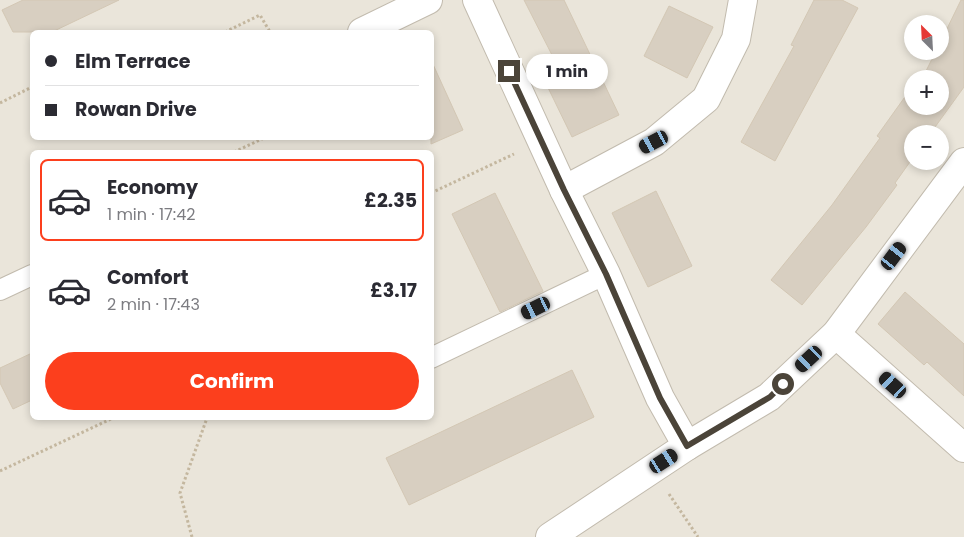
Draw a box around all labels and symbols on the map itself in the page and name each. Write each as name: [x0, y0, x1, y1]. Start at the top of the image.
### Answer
north arrow: [904, 15, 949, 60]
callout: 1 min: [526, 54, 609, 88]
route end: [498, 60, 520, 82]
car: [637, 128, 670, 156]
car: [878, 240, 909, 272]
car: [519, 295, 552, 321]
car: [792, 343, 825, 375]
car: [876, 369, 909, 401]
route start: [772, 373, 794, 395]
car: [647, 447, 680, 475]

